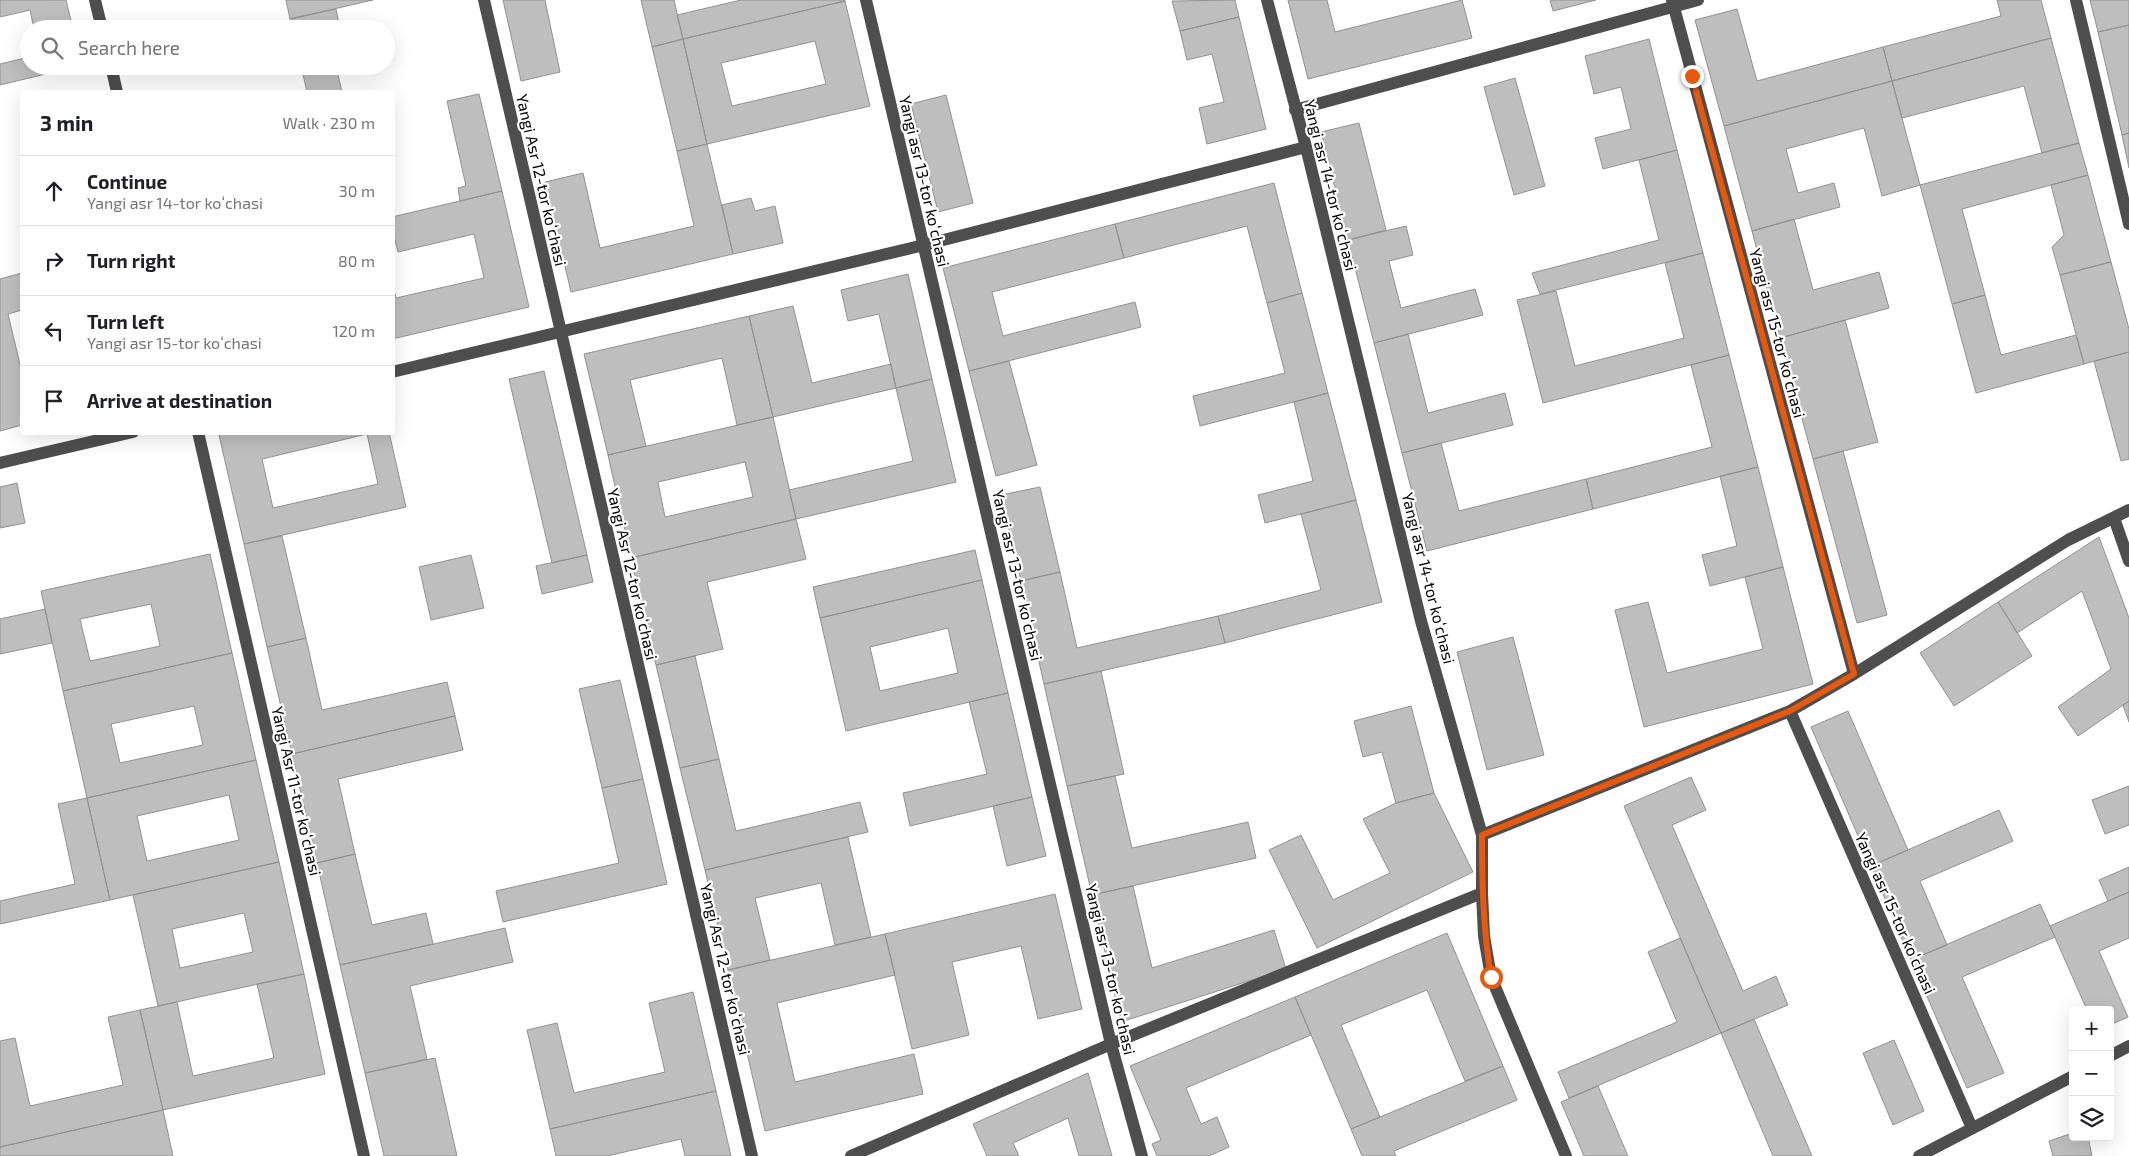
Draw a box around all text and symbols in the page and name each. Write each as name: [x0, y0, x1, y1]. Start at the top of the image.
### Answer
search box: [20, 20, 395, 75]
icon: search: [38, 34, 66, 62]
text: Search here: [78, 36, 180, 59]
route end: [1681, 65, 1704, 88]
street label: Yangi Asr 12-tor koʻchasi: [513, 92, 571, 268]
street label: Yangi asr 13-tor koʻchasi: [896, 94, 954, 268]
street label: Yangi asr 14-tor koʻchasi: [1300, 97, 1362, 273]
text: 3 min: [40, 110, 93, 135]
text: Walk · 230 m: [282, 113, 375, 132]
text: Continue: [87, 170, 167, 193]
icon: ahead: [40, 177, 68, 205]
text: 30 m: [339, 181, 375, 200]
text: Yangi asr 14-tor koʻchasi: [87, 193, 263, 212]
street label: Yangi asr 15-tor koʻchasi: [1746, 246, 1810, 420]
icon: right: [40, 247, 68, 275]
text: Turn right: [87, 249, 175, 272]
text: 80 m: [338, 251, 375, 270]
text: Turn left: [87, 310, 164, 333]
icon: left: [40, 317, 68, 345]
text: 120 m: [332, 321, 375, 340]
text: Yangi asr 15-tor koʻchasi: [87, 333, 262, 352]
icon: arrive: [40, 387, 68, 415]
text: Arrive at destination: [87, 389, 272, 412]
street label: Yangi Asr 12-tor koʻchasi: [604, 486, 662, 662]
street label: Yangi asr 13-tor koʻchasi: [989, 488, 1047, 662]
street label: Yangi asr 14-tor koʻchasi: [1398, 490, 1460, 666]
street label: Yangi Asr 11-tor koʻchasi: [268, 704, 326, 878]
street label: Yangi asr 15-tor koʻchasi: [1852, 829, 1940, 997]
street label: Yangi Asr 12-tor koʻchasi: [697, 881, 755, 1057]
street label: Yangi asr 13-tor koʻchasi: [1082, 882, 1140, 1056]
route start: [1480, 966, 1503, 989]
map controls: [2069, 1006, 2114, 1141]
button: +: [2069, 1006, 2114, 1051]
button: −: [2069, 1051, 2114, 1096]
button: layers: [2069, 1096, 2114, 1141]

